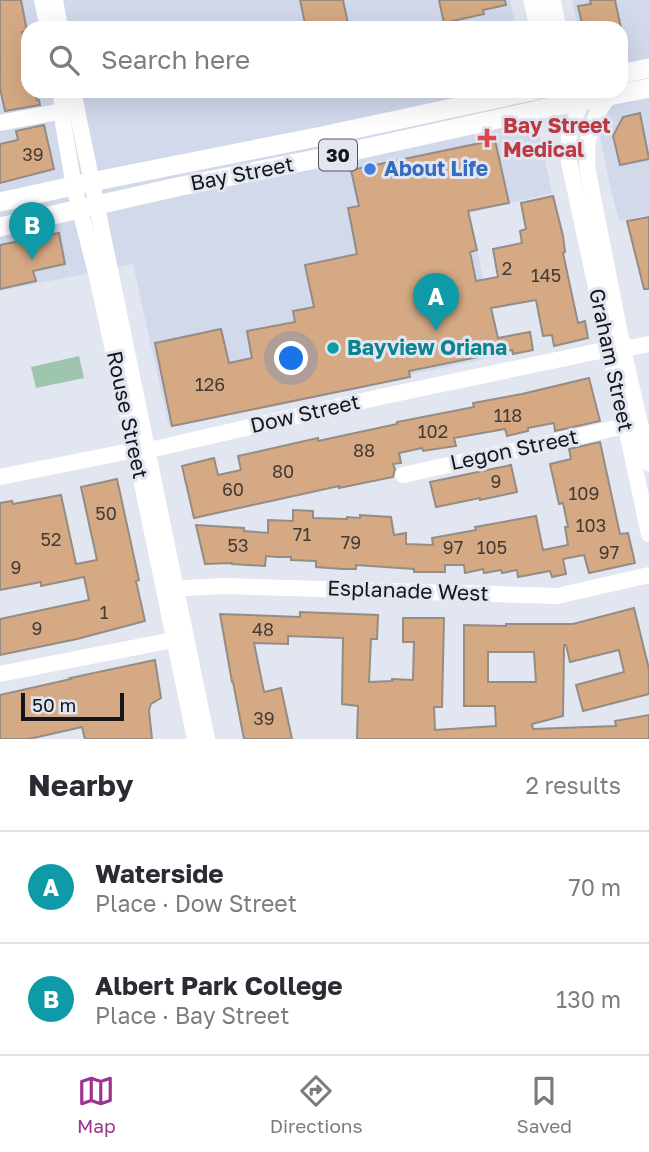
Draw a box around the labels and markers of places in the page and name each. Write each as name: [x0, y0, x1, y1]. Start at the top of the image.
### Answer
place label: Bay Street Medical: [503, 112, 611, 162]
marker: Bay Street Medical: [477, 128, 497, 148]
place label: About Life: [384, 155, 488, 181]
marker: About Life: [362, 161, 378, 177]
pin: B: [9, 202, 55, 260]
pin: A: [413, 273, 459, 331]
place label: Bayview Oriana: [347, 334, 507, 360]
marker: Bayview Oriana: [325, 340, 341, 356]

